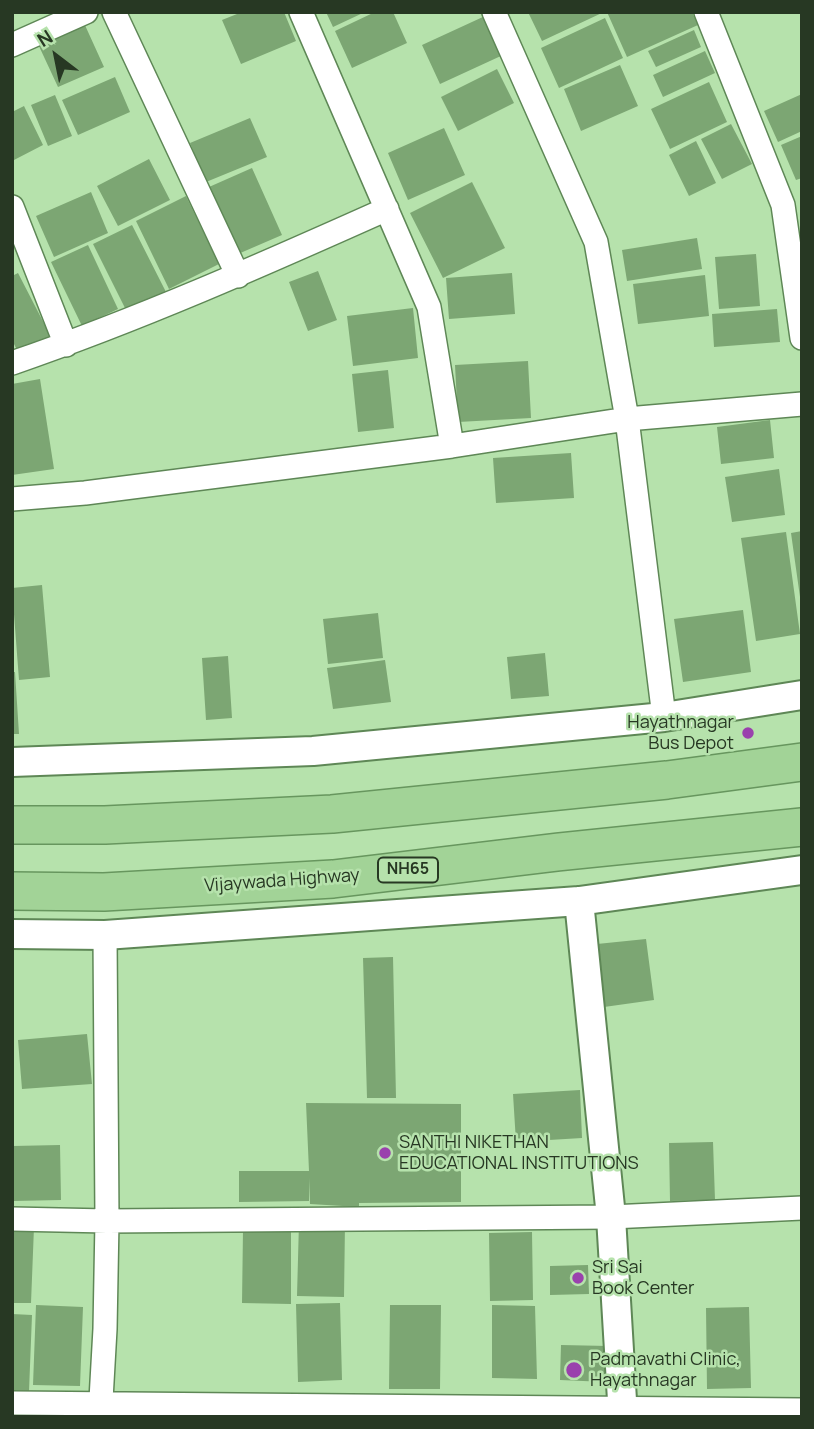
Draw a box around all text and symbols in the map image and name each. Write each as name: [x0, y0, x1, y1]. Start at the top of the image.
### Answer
north arrow: [21, 21, 91, 91]
text: N: [32, 24, 58, 53]
place label: Hayathnagar Bus Depot: [627, 712, 734, 754]
marker: Hayathnagar Bus Depot: [740, 725, 756, 741]
road number: NH65: [378, 858, 438, 883]
street label: Vijaywada Highway: [204, 865, 360, 897]
place label: SANTHI NIKETHAN EDUCATIONAL INSTITUTIONS: [399, 1132, 639, 1174]
marker: SANTHI NIKETHAN EDUCATIONAL INSTITUTIONS: [377, 1145, 393, 1161]
place label: Sri Sai Book Center: [592, 1257, 695, 1300]
marker: Sri Sai Book Center: [570, 1270, 586, 1286]
place label: Padmavathi Clinic, Hayathnagar: [590, 1349, 741, 1392]
marker: Padmavathi Clinic, Hayathnagar: [564, 1360, 584, 1380]

